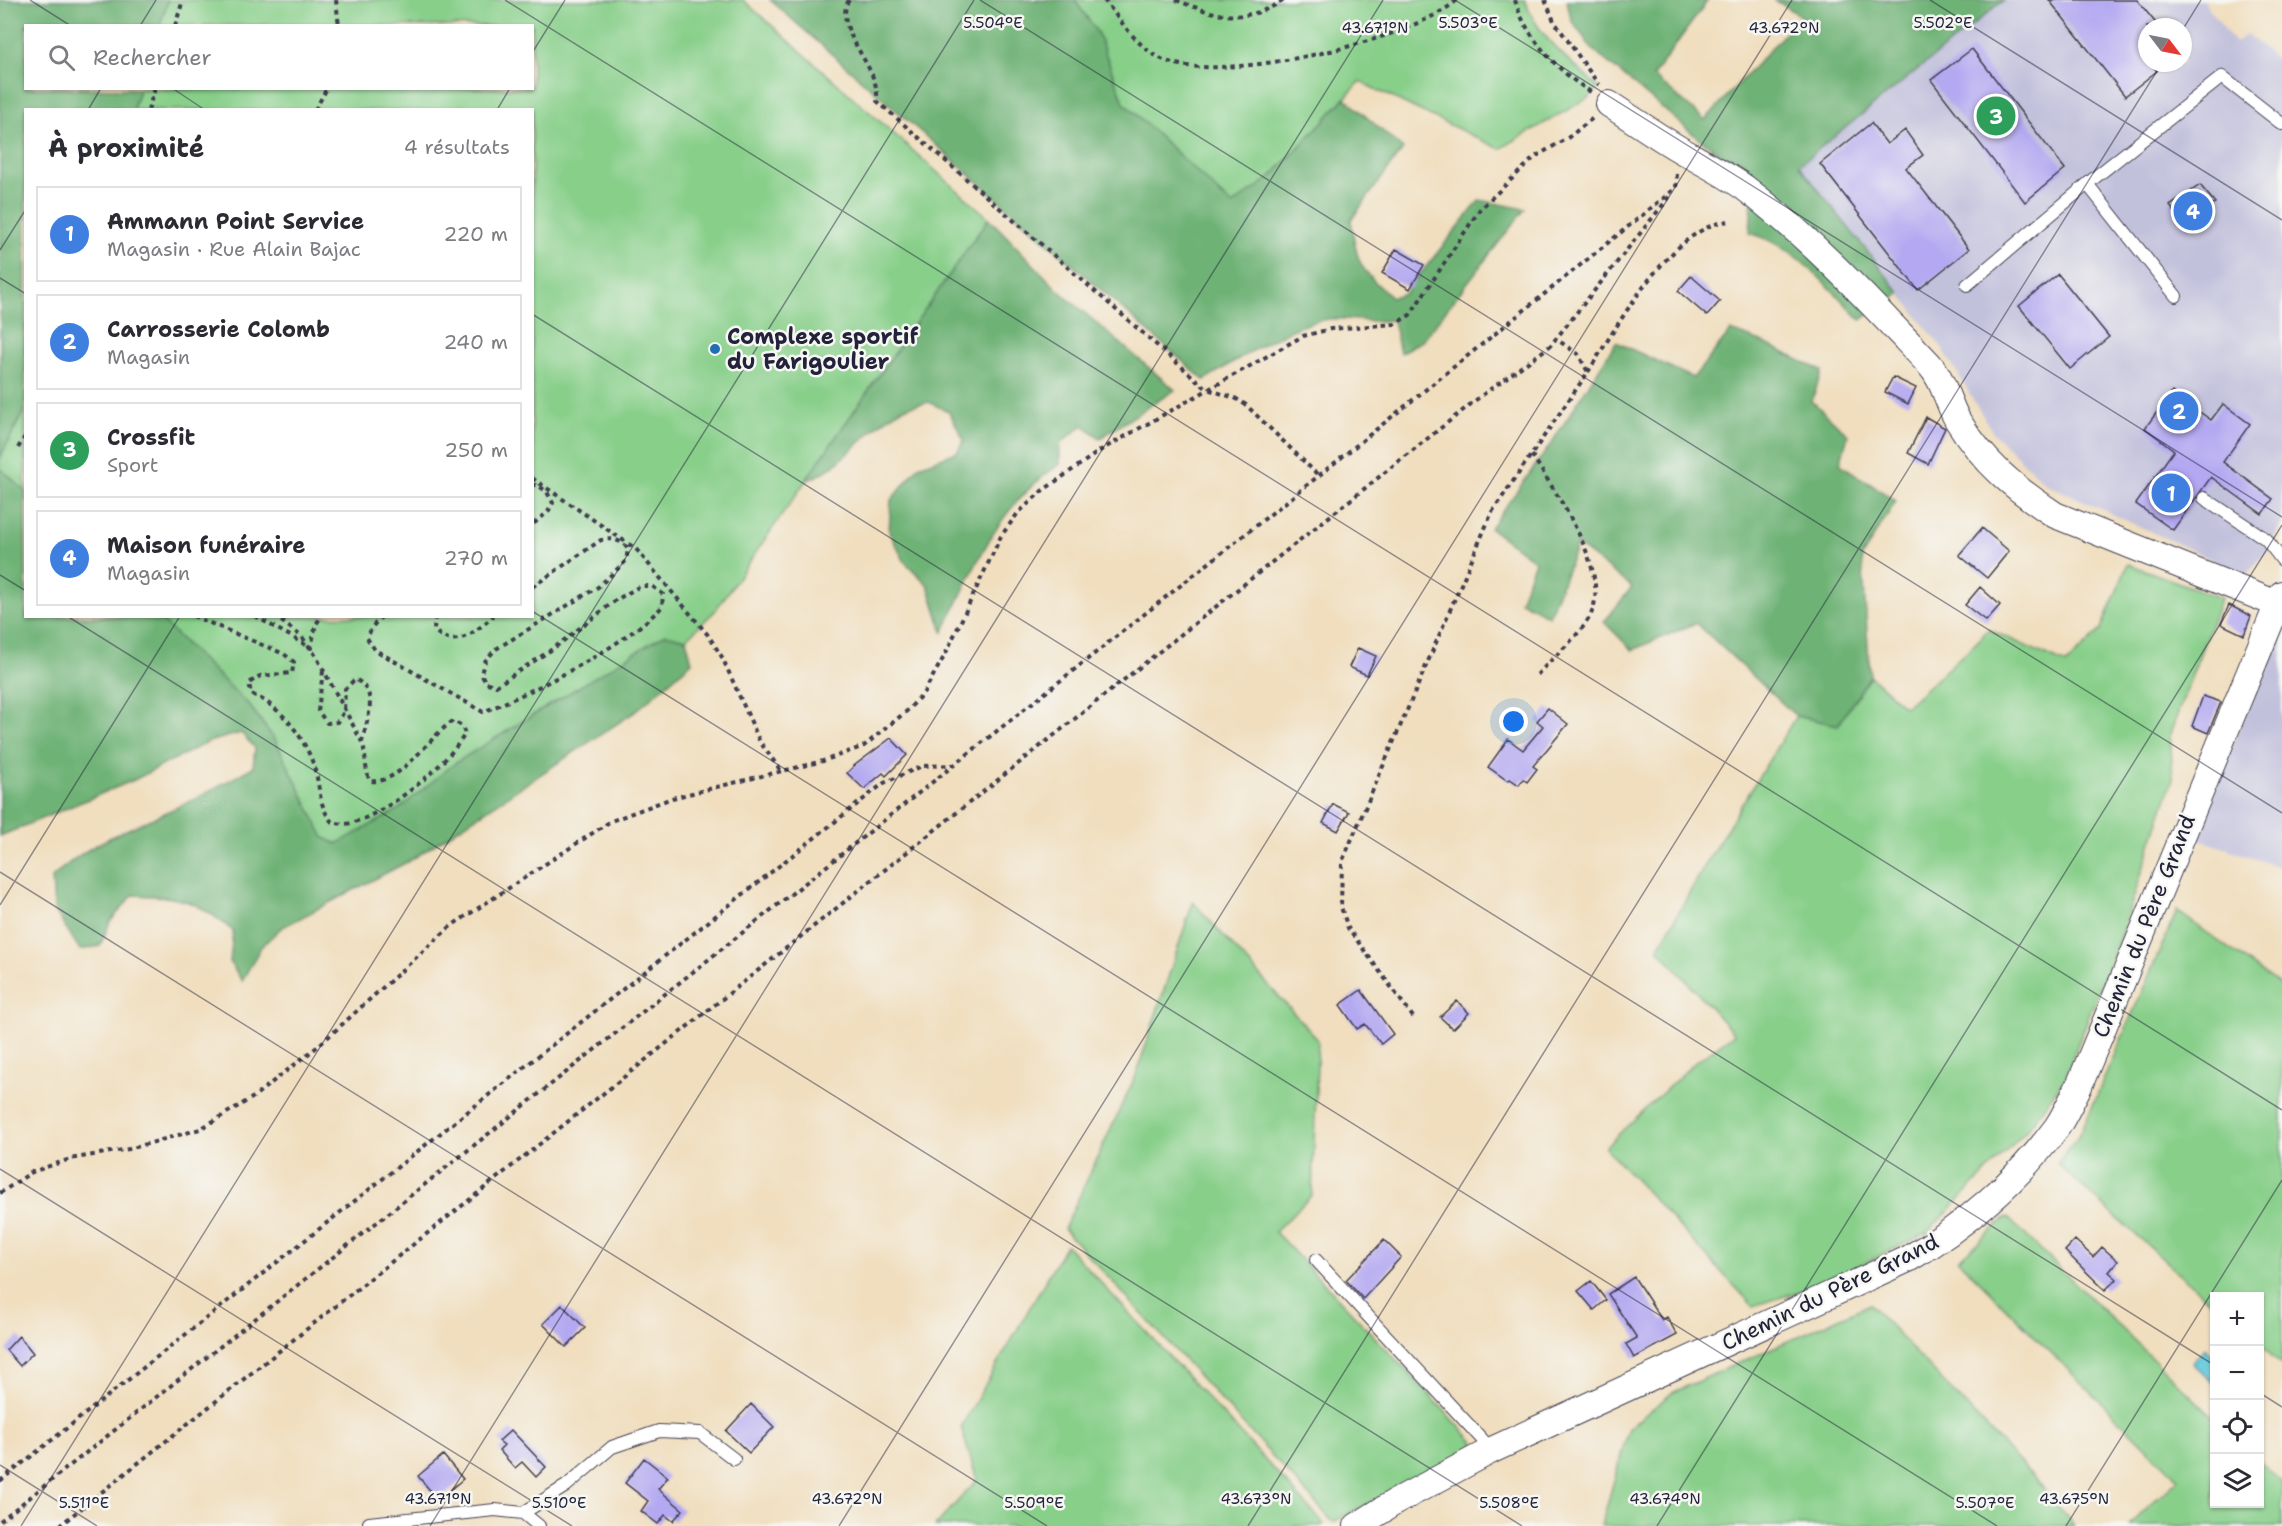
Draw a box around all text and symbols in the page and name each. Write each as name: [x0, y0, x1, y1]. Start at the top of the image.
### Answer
text: 5.504°E: [963, 13, 1023, 33]
text: 5.503°E: [1438, 13, 1498, 33]
text: 5.502°E: [1914, 13, 1972, 33]
text: 43.671°N: [1341, 18, 1409, 38]
text: 43.672°N: [1749, 18, 1819, 38]
north arrow: [2138, 18, 2192, 72]
search box: [24, 24, 534, 90]
icon: search: [45, 41, 78, 74]
text: Rechercher: [93, 43, 212, 72]
pin: 3: [1976, 94, 2016, 138]
text: À proximité: [48, 130, 204, 165]
text: 4 résultats: [404, 134, 510, 160]
pin: 4: [2174, 188, 2212, 234]
text: Ammann Point Service: [107, 207, 364, 236]
text: 1: [65, 221, 74, 247]
text: 220 m: [444, 221, 508, 247]
text: Magasin · Rue Alain Bajac: [107, 236, 361, 262]
text: Carrosserie Colomb: [107, 315, 330, 344]
place label: Complexe sportif du Farigoulier: [727, 322, 918, 376]
text: 2: [63, 329, 77, 355]
text: 240 m: [443, 329, 508, 355]
marker: Complexe sportif du Farigoulier: [708, 342, 722, 356]
text: Magasin: [107, 344, 190, 370]
pin: 2: [2160, 388, 2198, 434]
text: Crossfit: [107, 423, 195, 452]
text: 3: [63, 437, 77, 463]
text: 250 m: [444, 437, 508, 463]
text: Sport: [107, 452, 158, 478]
pin: 1: [2152, 470, 2190, 516]
text: Maison funéraire: [107, 531, 305, 560]
text: 4: [63, 545, 77, 571]
text: 270 m: [444, 545, 508, 571]
text: Magasin: [107, 560, 190, 586]
your location: [1499, 707, 1528, 736]
street label: Chemin du Père Grand: [2086, 810, 2202, 1042]
street label: Chemin du Père Grand: [1717, 1227, 1943, 1357]
map controls: [2210, 1292, 2264, 1508]
button: +: [2210, 1292, 2264, 1346]
button: −: [2210, 1346, 2264, 1400]
button: locate: [2210, 1400, 2264, 1454]
button: layers: [2210, 1454, 2264, 1508]
text: 43.671°N: [404, 1489, 472, 1509]
text: 43.672°N: [812, 1489, 882, 1509]
text: 43.673°N: [1221, 1489, 1291, 1509]
text: 43.674°N: [1629, 1489, 1701, 1509]
text: 43.675°N: [2039, 1489, 2109, 1509]
text: 5.511°E: [59, 1493, 109, 1513]
text: 5.510°E: [532, 1493, 586, 1513]
text: 5.509°E: [1004, 1493, 1064, 1513]
text: 5.508°E: [1479, 1493, 1539, 1513]
text: 5.507°E: [1955, 1493, 2015, 1513]

